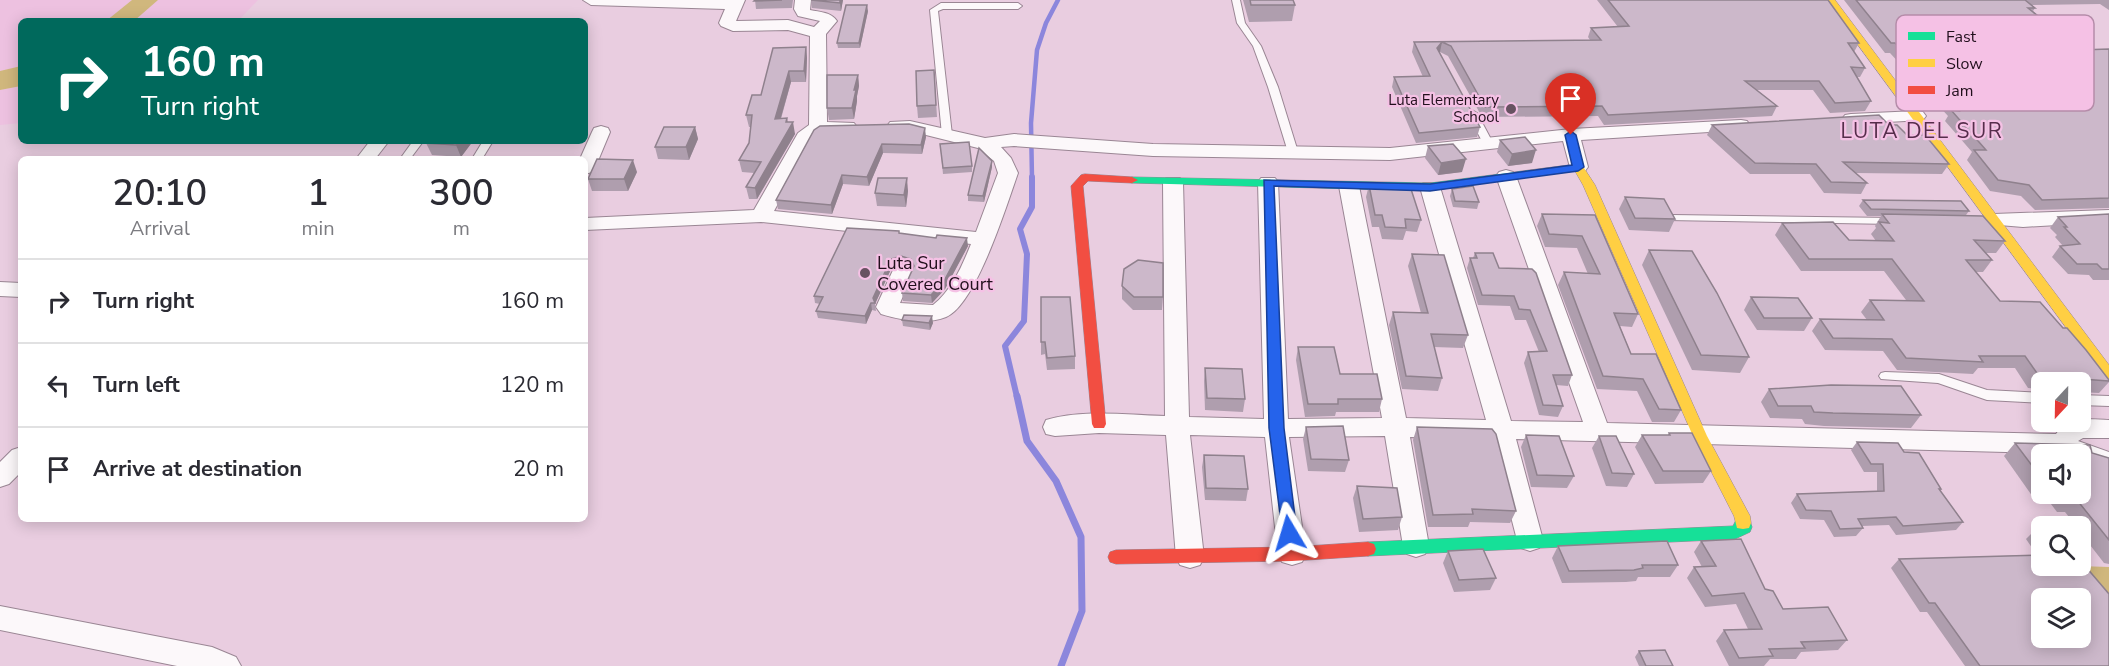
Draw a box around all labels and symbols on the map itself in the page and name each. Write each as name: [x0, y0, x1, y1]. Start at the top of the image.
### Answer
legend: [1896, 15, 2094, 111]
text: Fast: [1946, 26, 1977, 48]
text: Slow: [1946, 53, 1983, 75]
pin: [1545, 73, 1596, 135]
text: Jam: [1945, 80, 1973, 102]
place label: Luta Elementary School: [1388, 90, 1500, 127]
marker: Luta Elementary School: [1504, 102, 1518, 116]
district label: LUTA DEL SUR: [1841, 117, 2003, 145]
place label: Luta Sur Covered Court: [877, 251, 994, 296]
marker: Luta Sur Covered Court: [858, 266, 872, 280]
north arrow: [2031, 372, 2091, 432]
position arrow: [1257, 501, 1321, 565]

